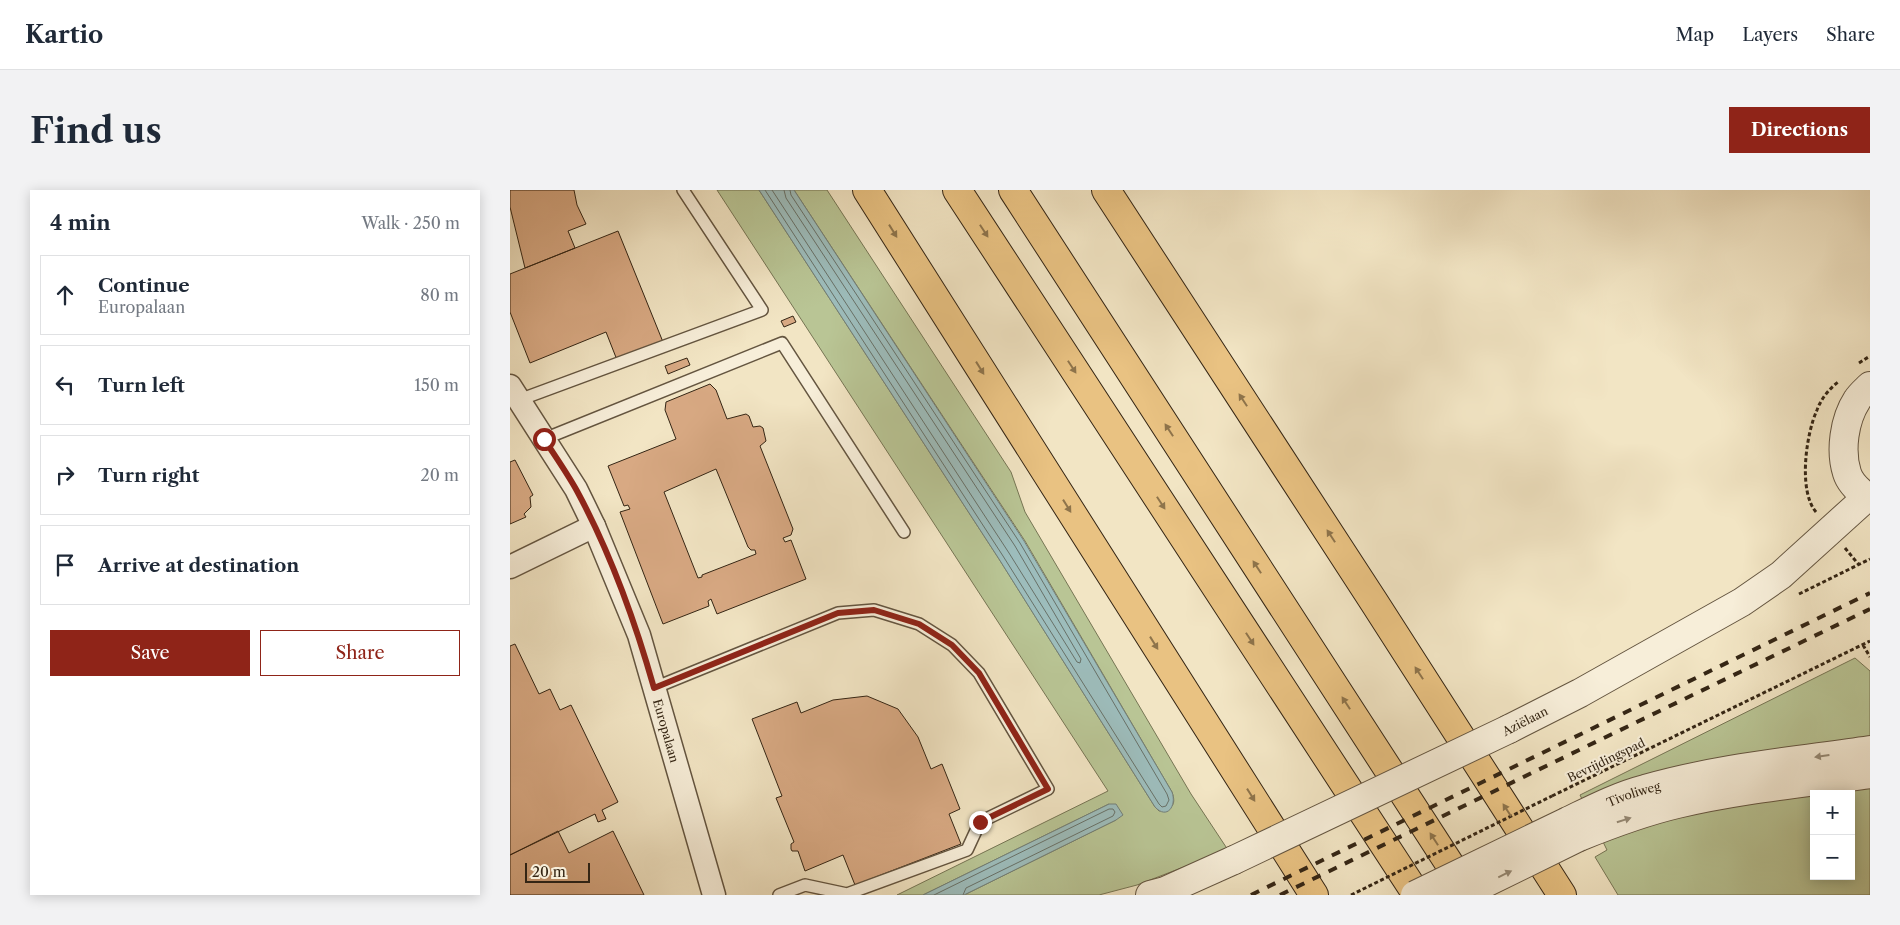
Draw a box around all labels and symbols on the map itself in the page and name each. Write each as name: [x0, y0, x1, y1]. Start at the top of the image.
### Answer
one-way arrow: [979, 224, 988, 238]
one-way arrow: [888, 225, 898, 238]
one-way arrow: [1068, 360, 1077, 374]
one-way arrow: [975, 362, 985, 375]
one-way arrow: [1238, 393, 1248, 407]
one-way arrow: [1164, 423, 1174, 437]
route start: [533, 428, 556, 451]
one-way arrow: [1156, 496, 1166, 510]
one-way arrow: [1062, 499, 1072, 512]
one-way arrow: [1327, 530, 1336, 543]
one-way arrow: [1253, 560, 1262, 573]
one-way arrow: [1245, 632, 1255, 646]
one-way arrow: [1149, 636, 1159, 649]
one-way arrow: [1415, 666, 1424, 680]
one-way arrow: [1341, 696, 1350, 710]
street label: Europalaan: [650, 697, 683, 765]
street label: Aziëlaan: [1499, 703, 1551, 739]
street label: Bevrijdingspad: [1565, 734, 1648, 785]
one-way arrow: [1813, 753, 1829, 761]
street label: Tivoliweg: [1604, 778, 1662, 809]
one-way arrow: [1246, 789, 1256, 802]
one-way arrow: [1502, 803, 1512, 816]
route end: [969, 811, 992, 834]
one-way arrow: [1617, 815, 1632, 823]
one-way arrow: [1429, 833, 1439, 846]
scale bar: [525, 860, 590, 883]
one-way arrow: [1498, 869, 1512, 877]

